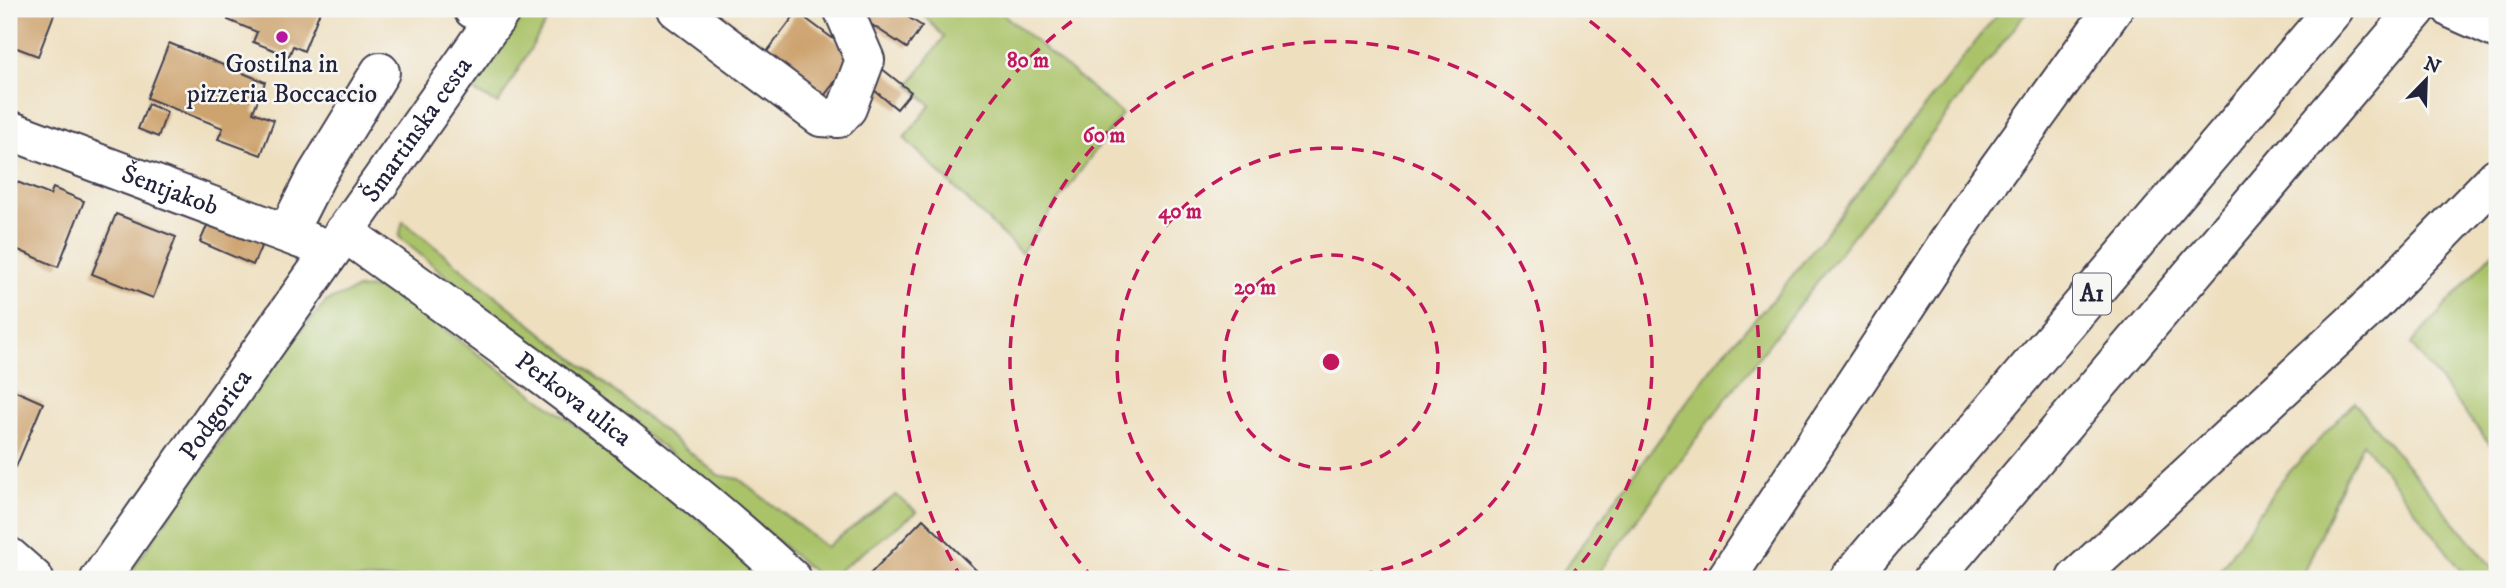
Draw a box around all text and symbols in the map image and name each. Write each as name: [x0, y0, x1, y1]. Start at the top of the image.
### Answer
marker: Gostilna in pizzeria Boccaccio: [274, 29, 290, 45]
north arrow: [2390, 46, 2460, 116]
place label: Gostilna in pizzeria Boccaccio: [186, 48, 377, 111]
text: 80 m: [1007, 48, 1049, 74]
street label: Šmartinska cesta: [353, 50, 480, 209]
text: N: [2420, 52, 2444, 80]
text: 60 m: [1083, 123, 1125, 149]
street label: Šentjakob: [117, 156, 223, 223]
text: 40 m: [1158, 199, 1202, 225]
road number: A1: [2073, 274, 2111, 314]
text: 20 m: [1234, 275, 1276, 301]
street label: Perkova ulica: [509, 344, 639, 454]
centre of rings: [1319, 350, 1343, 374]
street label: Podgorica: [172, 363, 259, 467]

